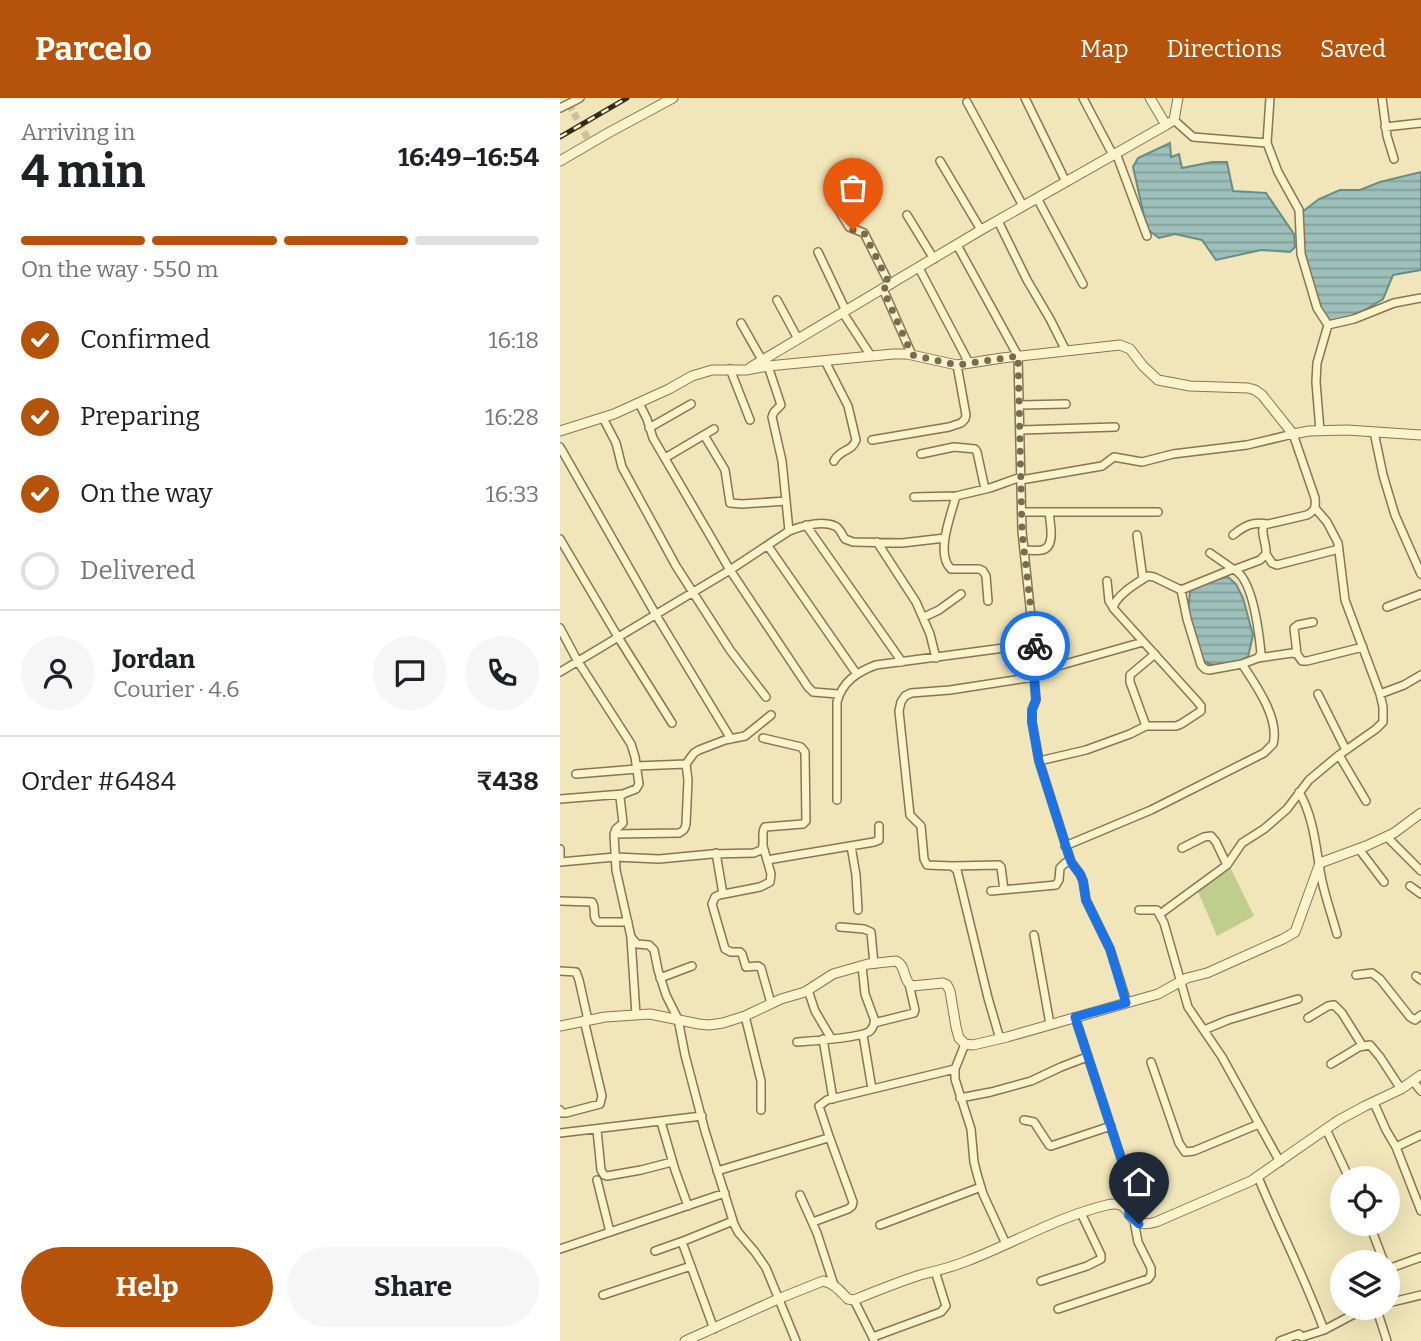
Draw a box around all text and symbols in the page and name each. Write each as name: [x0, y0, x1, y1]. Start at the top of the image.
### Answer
text: Parcelo: [35, 29, 152, 69]
text: Map: [1080, 35, 1129, 63]
text: Directions: [1167, 35, 1282, 63]
text: Saved: [1320, 35, 1386, 63]
text: Arriving in: [21, 118, 135, 146]
text: 16:49–16:54: [398, 142, 539, 173]
text: 4 min: [21, 144, 145, 199]
pin: [823, 158, 883, 230]
icon: bag: [834, 169, 872, 207]
text: On the way · 550 m: [21, 255, 218, 283]
icon: check: [21, 321, 59, 359]
text: Confirmed: [80, 324, 210, 355]
text: 16:18: [488, 326, 539, 354]
icon: check: [21, 398, 59, 436]
text: Preparing: [80, 401, 200, 432]
text: 16:28: [485, 403, 539, 431]
icon: check: [21, 475, 59, 513]
text: On the way: [80, 478, 213, 509]
text: 16:33: [486, 480, 539, 508]
text: Delivered: [80, 555, 195, 586]
courier: [1000, 611, 1070, 681]
icon: bike: [1016, 627, 1054, 665]
button: person: [21, 636, 95, 710]
button: chat: [373, 636, 447, 710]
button: phone: [465, 636, 539, 710]
text: Jordan: [113, 644, 195, 675]
text: Courier · 4.6: [113, 675, 240, 703]
text: Order #6484: [21, 766, 176, 797]
text: ₹438: [476, 766, 539, 797]
pin: [1109, 1152, 1169, 1224]
icon: home: [1120, 1163, 1158, 1201]
map controls: [1330, 1166, 1400, 1320]
button: locate: [1330, 1166, 1400, 1236]
button: Help: [21, 1247, 273, 1327]
button: Share: [287, 1247, 539, 1327]
button: layers: [1330, 1250, 1400, 1320]

